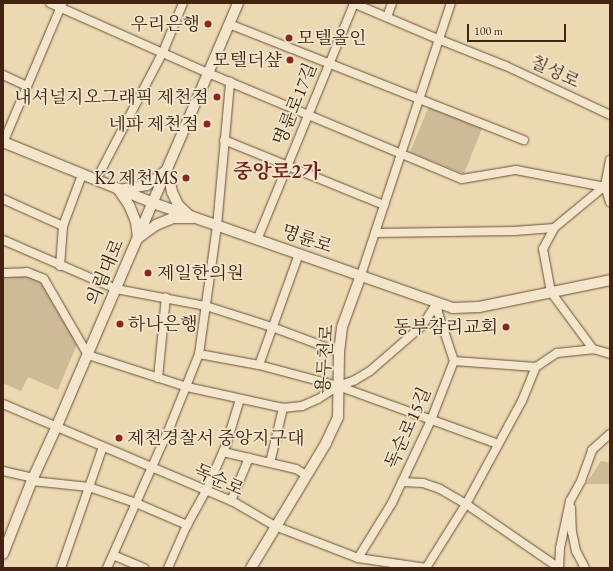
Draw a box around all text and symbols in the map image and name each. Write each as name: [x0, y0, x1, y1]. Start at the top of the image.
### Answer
place label: 우리은행: [130, 13, 200, 35]
scale bar: [469, 16, 568, 42]
marker: 우리은행: [203, 19, 213, 29]
text: 100 m: [474, 23, 503, 39]
place label: 모텔올인: [297, 27, 367, 49]
marker: 모텔올인: [284, 33, 294, 43]
place label: 모텔더샾: [212, 49, 282, 71]
street label: 칠성로: [527, 51, 583, 93]
marker: 모텔더샾: [285, 55, 295, 65]
street label: 명륜로17길: [269, 60, 321, 148]
place label: 내셔널지오그래픽 제천점: [14, 86, 209, 108]
marker: 내셔널지오그래픽 제천점: [212, 92, 222, 102]
place label: 네파 제천점: [108, 113, 199, 135]
marker: 네파 제천점: [202, 119, 212, 129]
district label: 중앙로2가: [233, 159, 321, 183]
place label: K2 제천MS: [94, 167, 178, 189]
marker: K2 제천MS: [181, 173, 191, 183]
street label: 명륜로: [279, 220, 335, 258]
street label: 의림대로: [81, 236, 129, 308]
place label: 제일한의원: [157, 262, 244, 284]
marker: 제일한의원: [142, 267, 154, 279]
place label: 하나은행: [128, 313, 198, 335]
place label: 동부감리교회: [394, 316, 498, 338]
marker: 하나은행: [115, 319, 125, 329]
marker: 동부감리교회: [501, 322, 511, 332]
street label: 용두천로: [312, 324, 338, 394]
street label: 독순로15길: [380, 384, 436, 472]
place label: 제천경찰서 중앙지구대: [127, 427, 304, 449]
marker: 제천경찰서 중앙지구대: [114, 433, 124, 443]
street label: 독순로: [191, 460, 247, 500]

